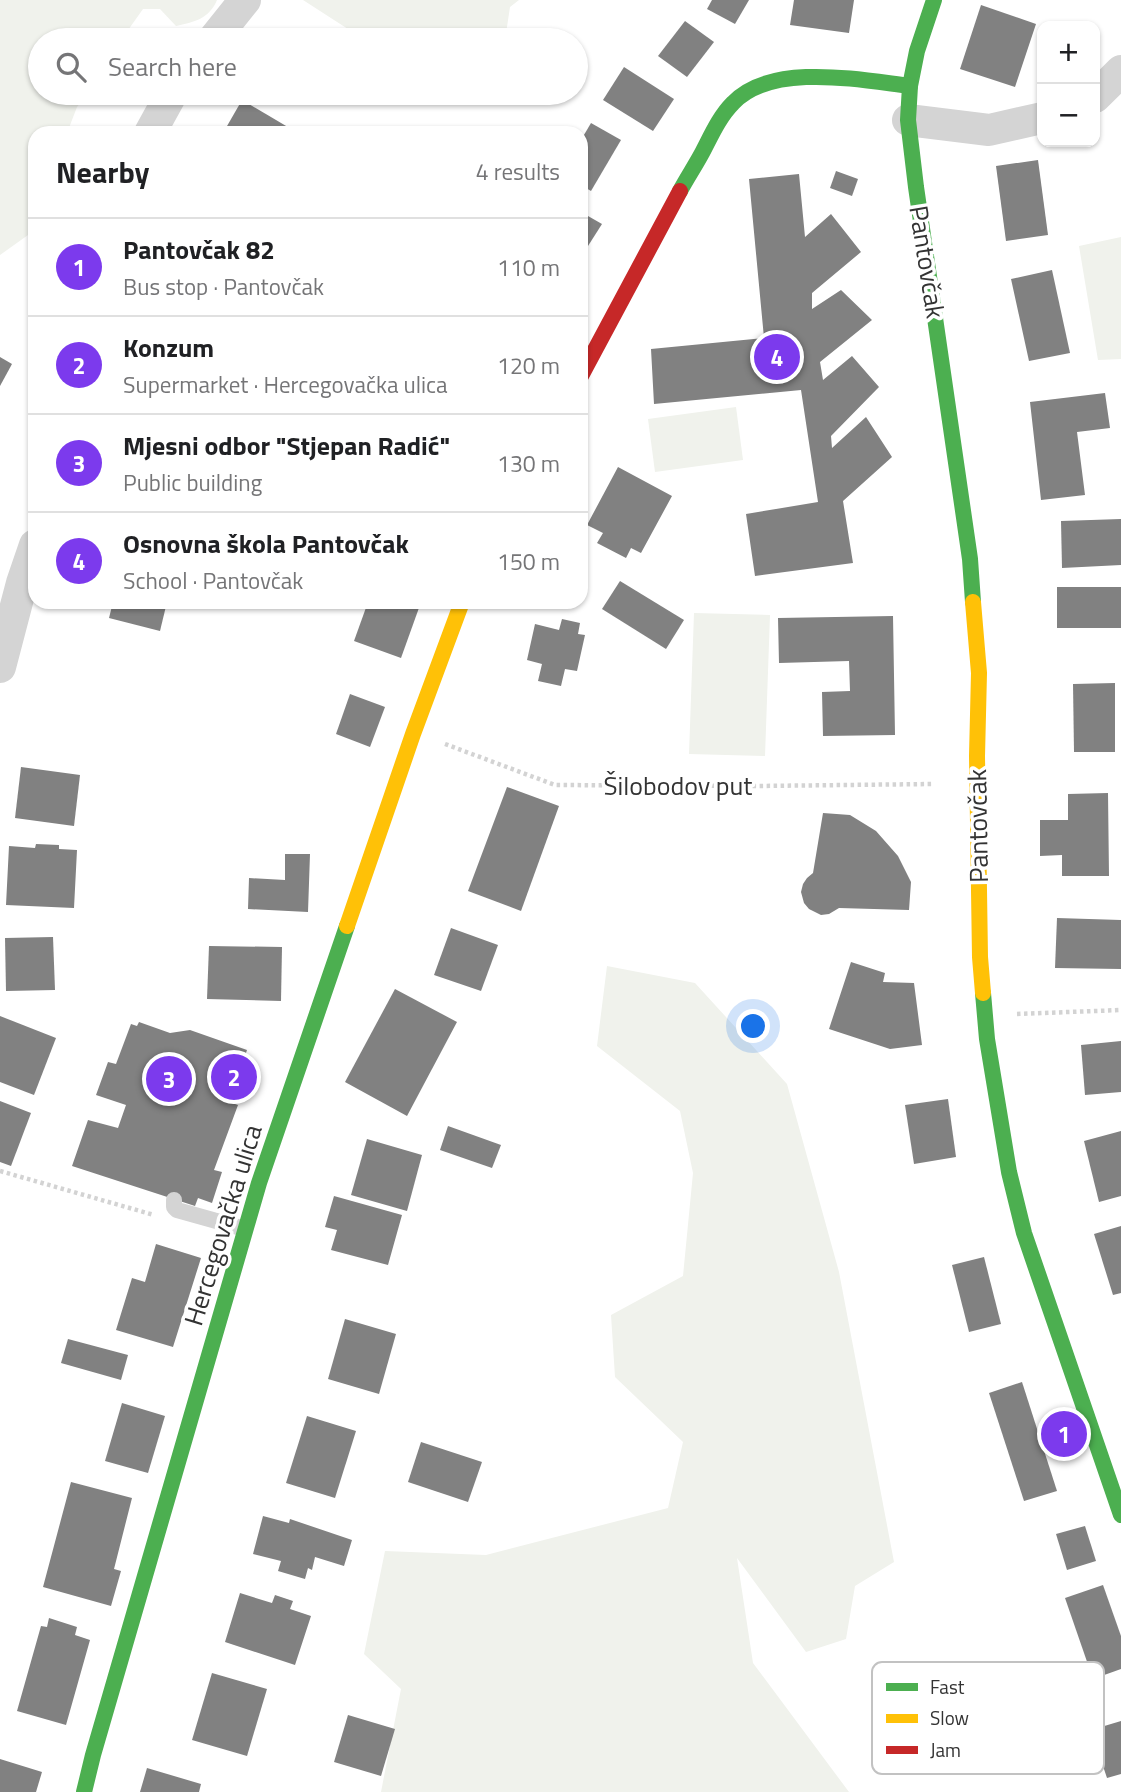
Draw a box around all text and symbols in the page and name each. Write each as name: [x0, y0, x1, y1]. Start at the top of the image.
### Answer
map controls: [1037, 21, 1100, 147]
button: +: [1037, 21, 1100, 84]
search box: [28, 28, 588, 105]
text: Search here: [108, 47, 237, 86]
icon: search: [52, 48, 90, 86]
button: −: [1037, 84, 1100, 147]
text: Nearby: [56, 149, 149, 195]
text: 4 results: [476, 154, 560, 189]
street label: Pantovčak: [899, 203, 956, 321]
text: Pantovčak 82: [123, 230, 275, 269]
text: 1: [73, 250, 85, 285]
text: 110 m: [497, 250, 560, 285]
text: Bus stop · Pantovčak: [123, 269, 324, 304]
text: Konzum: [123, 328, 214, 367]
pin: 4: [754, 331, 800, 383]
text: 2: [73, 348, 85, 383]
text: 120 m: [497, 348, 560, 383]
text: Supermarket · Hercegovačka ulica: [123, 367, 448, 402]
text: Mjesni odbor "Stjepan Radić": [123, 426, 450, 465]
text: 3: [73, 446, 85, 481]
text: 130 m: [497, 446, 560, 481]
text: Public building: [123, 465, 262, 500]
text: Osnovna škola Pantovčak: [123, 524, 409, 563]
text: 4: [73, 544, 85, 579]
text: 150 m: [497, 544, 560, 579]
text: School · Pantovčak: [123, 563, 303, 598]
street label: Šilobodov put: [603, 766, 753, 805]
street label: Pantovčak: [957, 769, 998, 883]
your location: [736, 1009, 770, 1043]
pin: 2: [211, 1051, 257, 1103]
pin: 3: [146, 1053, 192, 1105]
street label: Hercegovačka ulica: [173, 1120, 272, 1330]
pin: 1: [1041, 1408, 1087, 1460]
legend: [872, 1662, 1104, 1774]
text: Fast: [930, 1672, 965, 1701]
text: Slow: [930, 1703, 969, 1732]
text: Jam: [930, 1735, 961, 1764]

